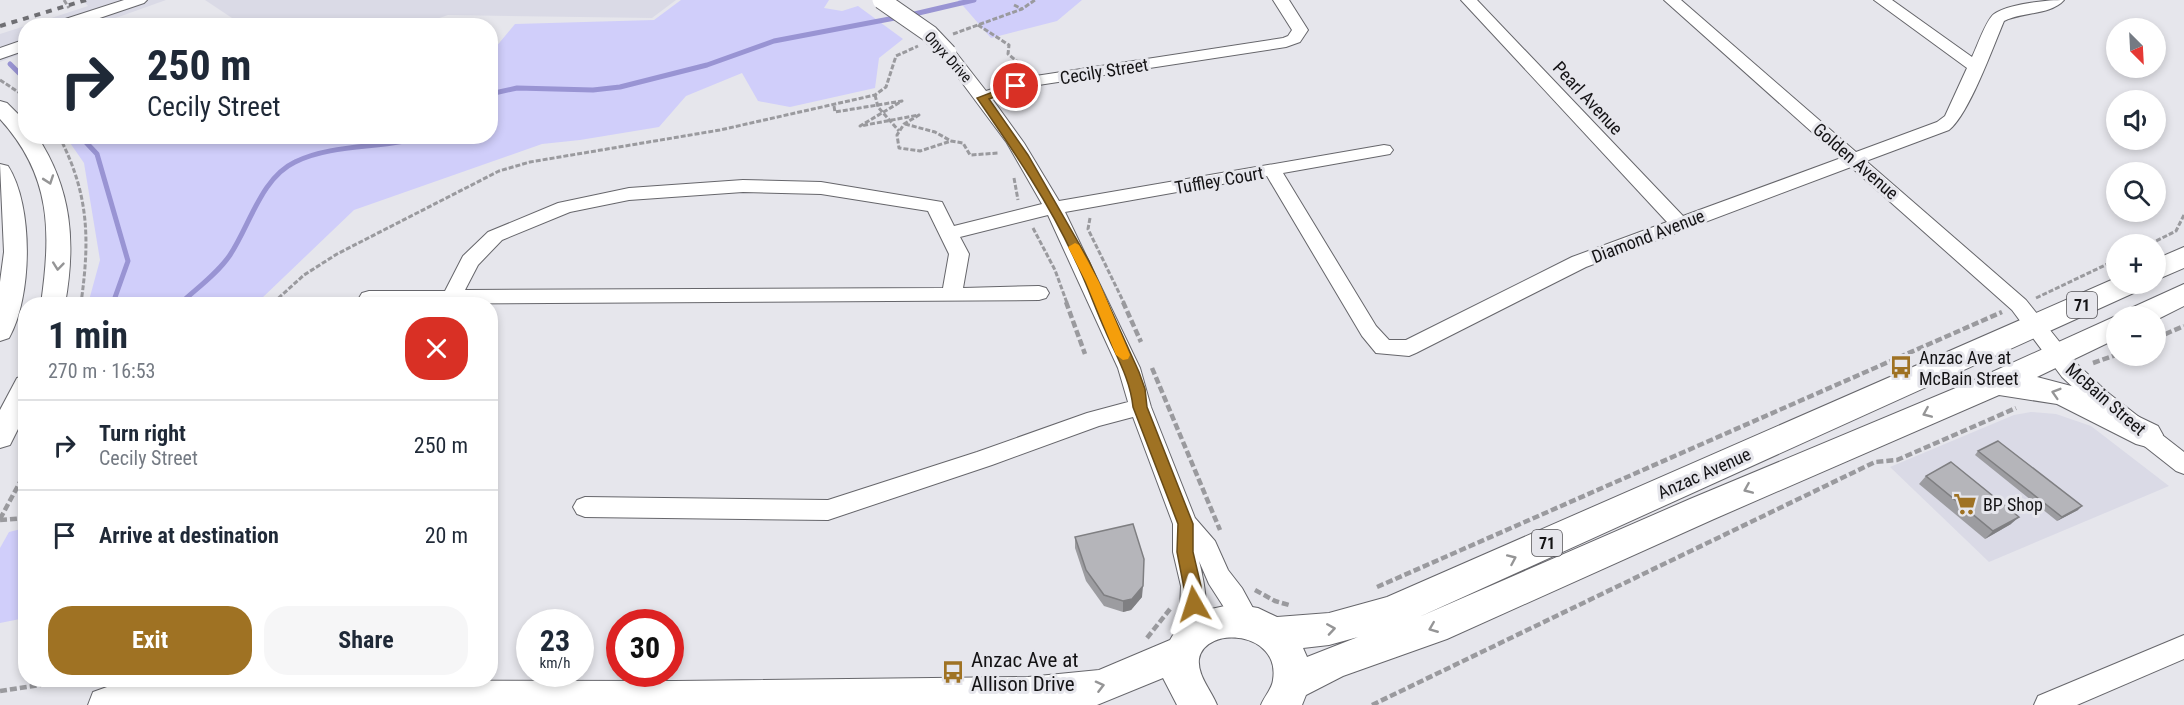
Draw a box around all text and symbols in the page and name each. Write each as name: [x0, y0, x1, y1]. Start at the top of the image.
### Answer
north arrow: [2106, 18, 2166, 78]
map controls: [2106, 18, 2166, 366]
street label: Onyx Drive: [920, 28, 976, 86]
text: 250 m: [147, 41, 252, 90]
icon: right: [48, 42, 126, 120]
street label: Cecily Street: [1058, 54, 1150, 88]
street label: Pearl Avenue: [1549, 57, 1627, 139]
pin: [990, 60, 1041, 111]
icon: arrive: [999, 69, 1032, 102]
button: sound: [2106, 90, 2166, 150]
text: Cecily Street: [147, 91, 281, 123]
street label: Golden Avenue: [1809, 118, 1903, 204]
street label: Tuffley Court: [1173, 162, 1265, 198]
button: search: [2106, 162, 2166, 222]
one-way arrow: [42, 174, 55, 185]
street label: Diamond Avenue: [1589, 205, 1707, 267]
button: +: [2106, 234, 2166, 294]
one-way arrow: [52, 262, 65, 271]
road number: 71: [2067, 292, 2097, 318]
button: −: [2106, 306, 2166, 366]
text: 1 min: [48, 315, 128, 357]
button: close: [405, 317, 468, 380]
place label: Anzac Ave at McBain Street: [1919, 347, 2019, 389]
bus stop icon: Anzac Ave at McBain Street: [1888, 354, 1914, 380]
street label: McBain Street: [2062, 358, 2150, 440]
text: 270 m · 16:53: [48, 359, 155, 383]
one-way arrow: [2051, 388, 2062, 400]
one-way arrow: [1923, 406, 1934, 418]
text: Turn right: [99, 421, 186, 446]
icon: right: [48, 429, 81, 462]
text: 250 m: [414, 433, 468, 458]
street label: Anzac Avenue: [1654, 443, 1754, 503]
text: Cecily Street: [99, 446, 198, 470]
one-way arrow: [1743, 482, 1754, 494]
supermarket icon: BP Shop: [1952, 491, 1978, 517]
place label: BP Shop: [1983, 494, 2043, 515]
icon: arrive: [48, 519, 81, 552]
text: Arrive at destination: [99, 523, 279, 548]
text: 20 m: [425, 523, 468, 548]
road number: 71: [1532, 530, 1562, 556]
one-way arrow: [1506, 554, 1517, 566]
position arrow: [1162, 572, 1226, 636]
button: Exit: [48, 606, 252, 675]
button: Share: [264, 606, 468, 675]
speed limit sign: 30: [606, 609, 684, 687]
one-way arrow: [1429, 621, 1440, 633]
text: 23: [540, 623, 570, 658]
one-way arrow: [1326, 623, 1335, 635]
place label: Anzac Ave at Allison Drive: [971, 648, 1078, 696]
text: km/h: [540, 654, 570, 672]
bus stop icon: Anzac Ave at Allison Drive: [940, 659, 966, 685]
one-way arrow: [1095, 681, 1105, 694]

